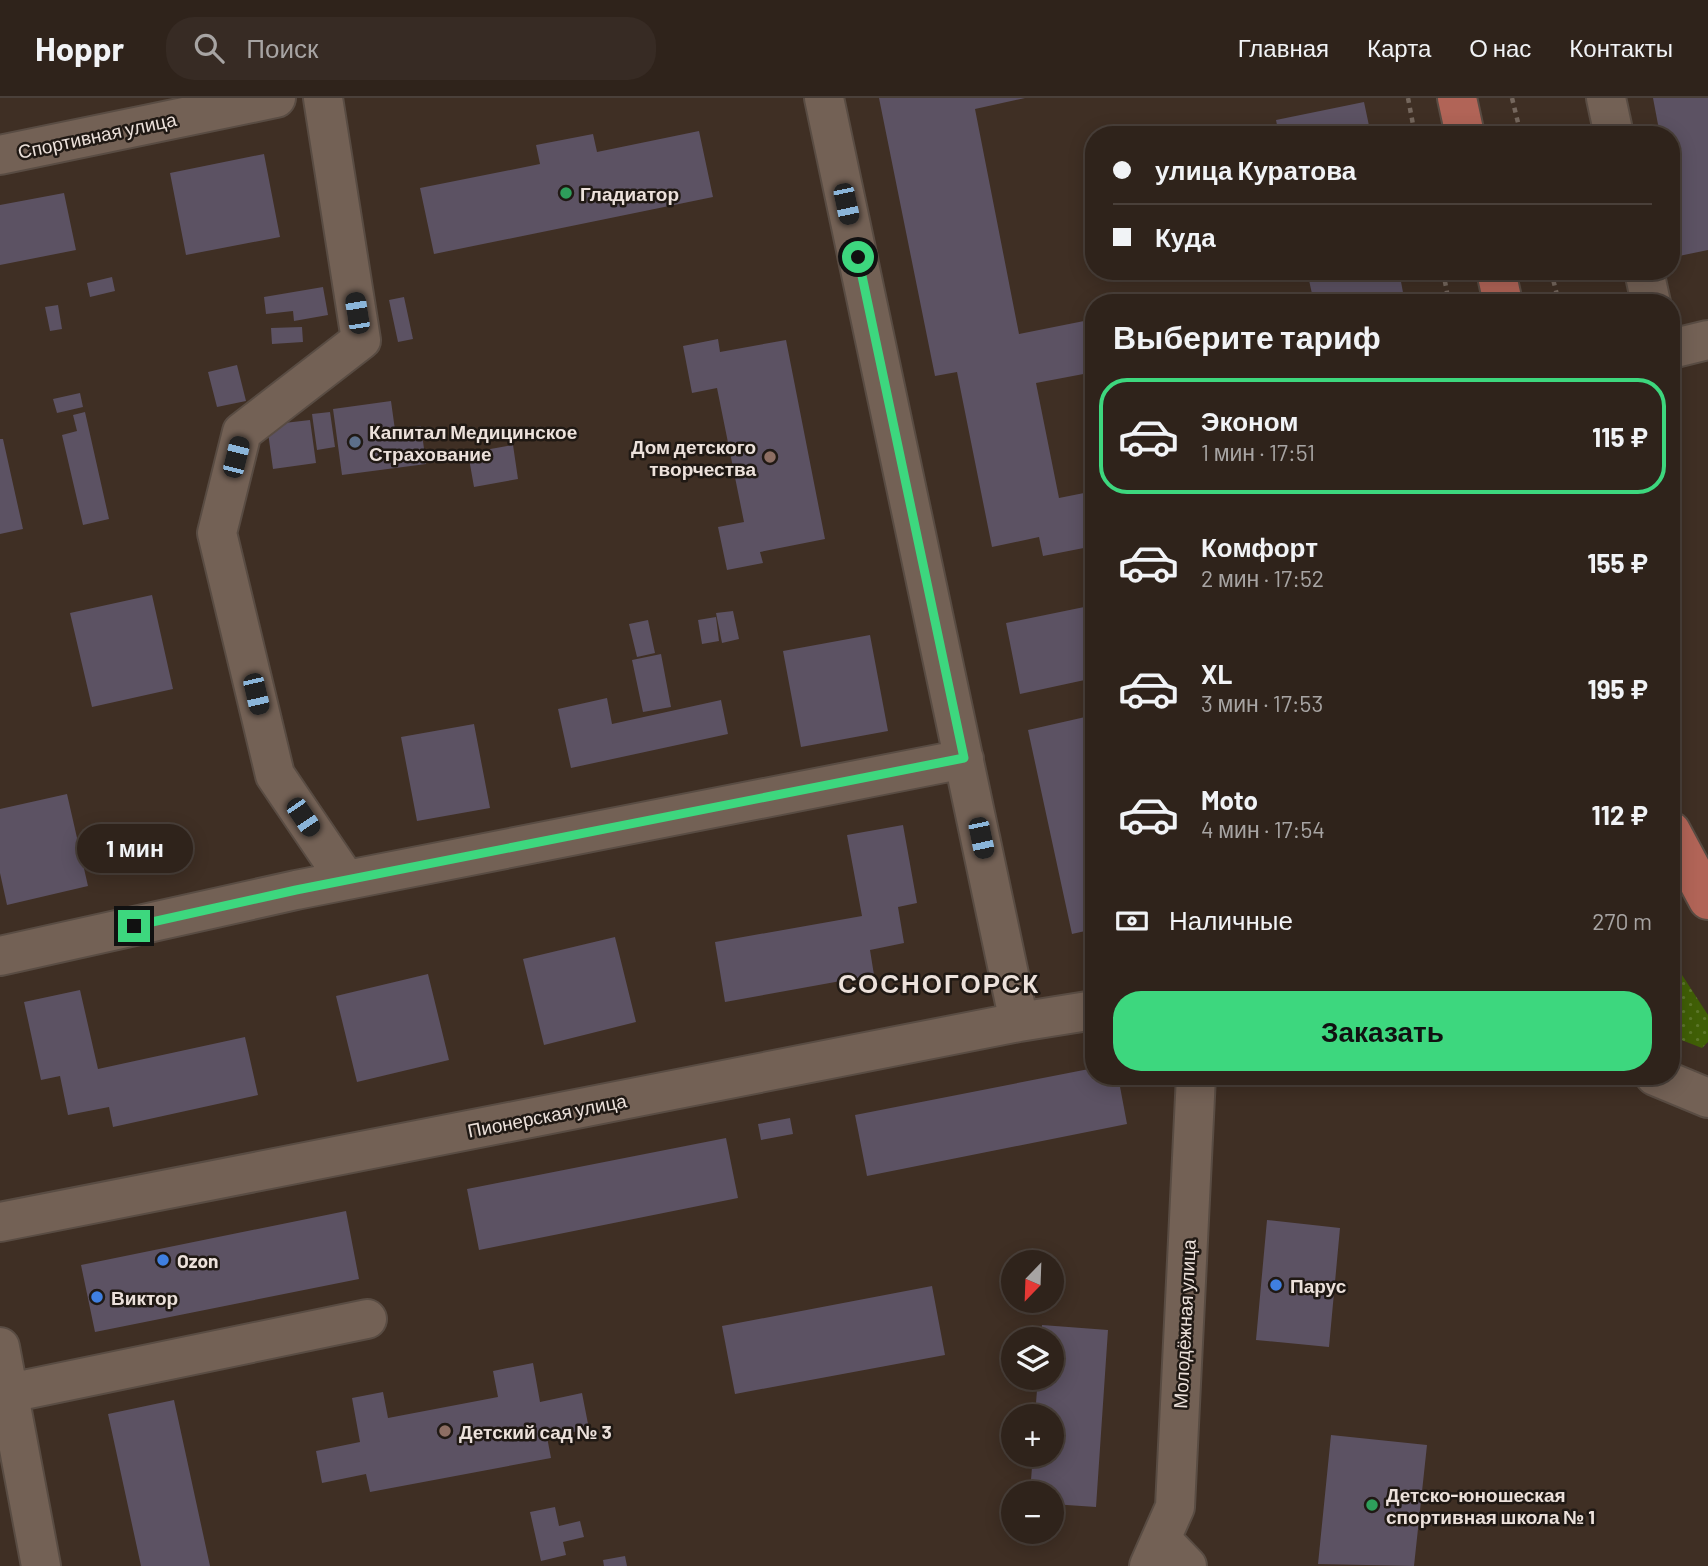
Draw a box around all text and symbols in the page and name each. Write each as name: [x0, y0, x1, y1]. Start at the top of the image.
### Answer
search box: [166, 17, 656, 80]
text: Hoppr: [35, 28, 124, 68]
icon: search: [190, 29, 228, 67]
text: Поиск: [246, 32, 318, 63]
text: Главная: [1238, 33, 1329, 62]
text: Карта: [1367, 33, 1431, 62]
text: О нас: [1469, 33, 1531, 62]
text: Контакты: [1569, 33, 1673, 62]
street label: Спортивная улица: [16, 107, 179, 163]
text: улица Куратова: [1155, 154, 1356, 185]
car: [832, 181, 861, 227]
place label: Гладиатор: [580, 182, 679, 205]
marker: Гладиатор: [558, 185, 574, 201]
text: Куда: [1155, 221, 1216, 252]
route start: [842, 241, 874, 273]
car: [344, 291, 371, 335]
text: Выберите тариф: [1113, 317, 1381, 355]
icon: car: [1117, 405, 1180, 468]
text: Эконом: [1201, 405, 1299, 436]
place label: Капитал Медицинское Страхование: [369, 420, 577, 465]
text: 115 ₽: [1592, 421, 1648, 452]
car: [221, 434, 252, 480]
marker: Капитал Медицинское Страхование: [347, 434, 363, 450]
place label: Дом детского творчества: [631, 435, 756, 480]
text: 1 мин · 17:51: [1201, 438, 1315, 466]
marker: Дом детского творчества: [762, 449, 778, 465]
icon: car: [1117, 531, 1180, 594]
text: Комфорт: [1201, 531, 1318, 562]
text: 155 ₽: [1587, 547, 1648, 578]
text: 2 мин · 17:52: [1201, 564, 1324, 592]
icon: car: [1117, 657, 1180, 720]
text: XL: [1201, 658, 1232, 689]
car: [242, 671, 271, 717]
text: 195 ₽: [1588, 673, 1648, 704]
text: 3 мин · 17:53: [1201, 689, 1323, 717]
icon: car: [1117, 783, 1180, 846]
text: Moto: [1201, 784, 1258, 815]
car: [283, 794, 324, 840]
text: 112 ₽: [1591, 799, 1648, 830]
car: [967, 815, 996, 861]
text: 4 мин · 17:54: [1201, 815, 1325, 843]
callout: 1 мин: [76, 824, 192, 874]
text: 1 мин: [106, 834, 164, 862]
icon: cash: [1113, 902, 1151, 940]
text: Наличные: [1169, 904, 1293, 935]
text: 270 m: [1592, 907, 1652, 935]
route end: [118, 910, 150, 942]
district label: СОСНОГОРСК: [838, 967, 1040, 998]
button: Заказать: [1113, 991, 1652, 1071]
street label: Пионерская улица: [465, 1088, 629, 1142]
street label: Молодёжная улица: [1168, 1238, 1200, 1409]
place label: Ozon: [177, 1249, 219, 1272]
north arrow: [1001, 1250, 1064, 1312]
map controls: [1001, 1250, 1064, 1544]
marker: Ozon: [155, 1252, 171, 1268]
place label: Парус: [1290, 1274, 1347, 1297]
marker: Парус: [1268, 1277, 1284, 1293]
place label: Виктор: [111, 1286, 178, 1309]
marker: Виктор: [89, 1289, 105, 1305]
button: layers: [1001, 1327, 1064, 1390]
button: +: [1001, 1404, 1064, 1467]
place label: Детский сад № 3: [459, 1420, 612, 1443]
marker: Детский сад № 3: [437, 1423, 453, 1439]
button: −: [1001, 1481, 1064, 1544]
place label: Детско-юношеская спортивная школа № 1: [1386, 1483, 1595, 1528]
marker: Детско-юношеская спортивная школа № 1: [1364, 1497, 1380, 1513]

